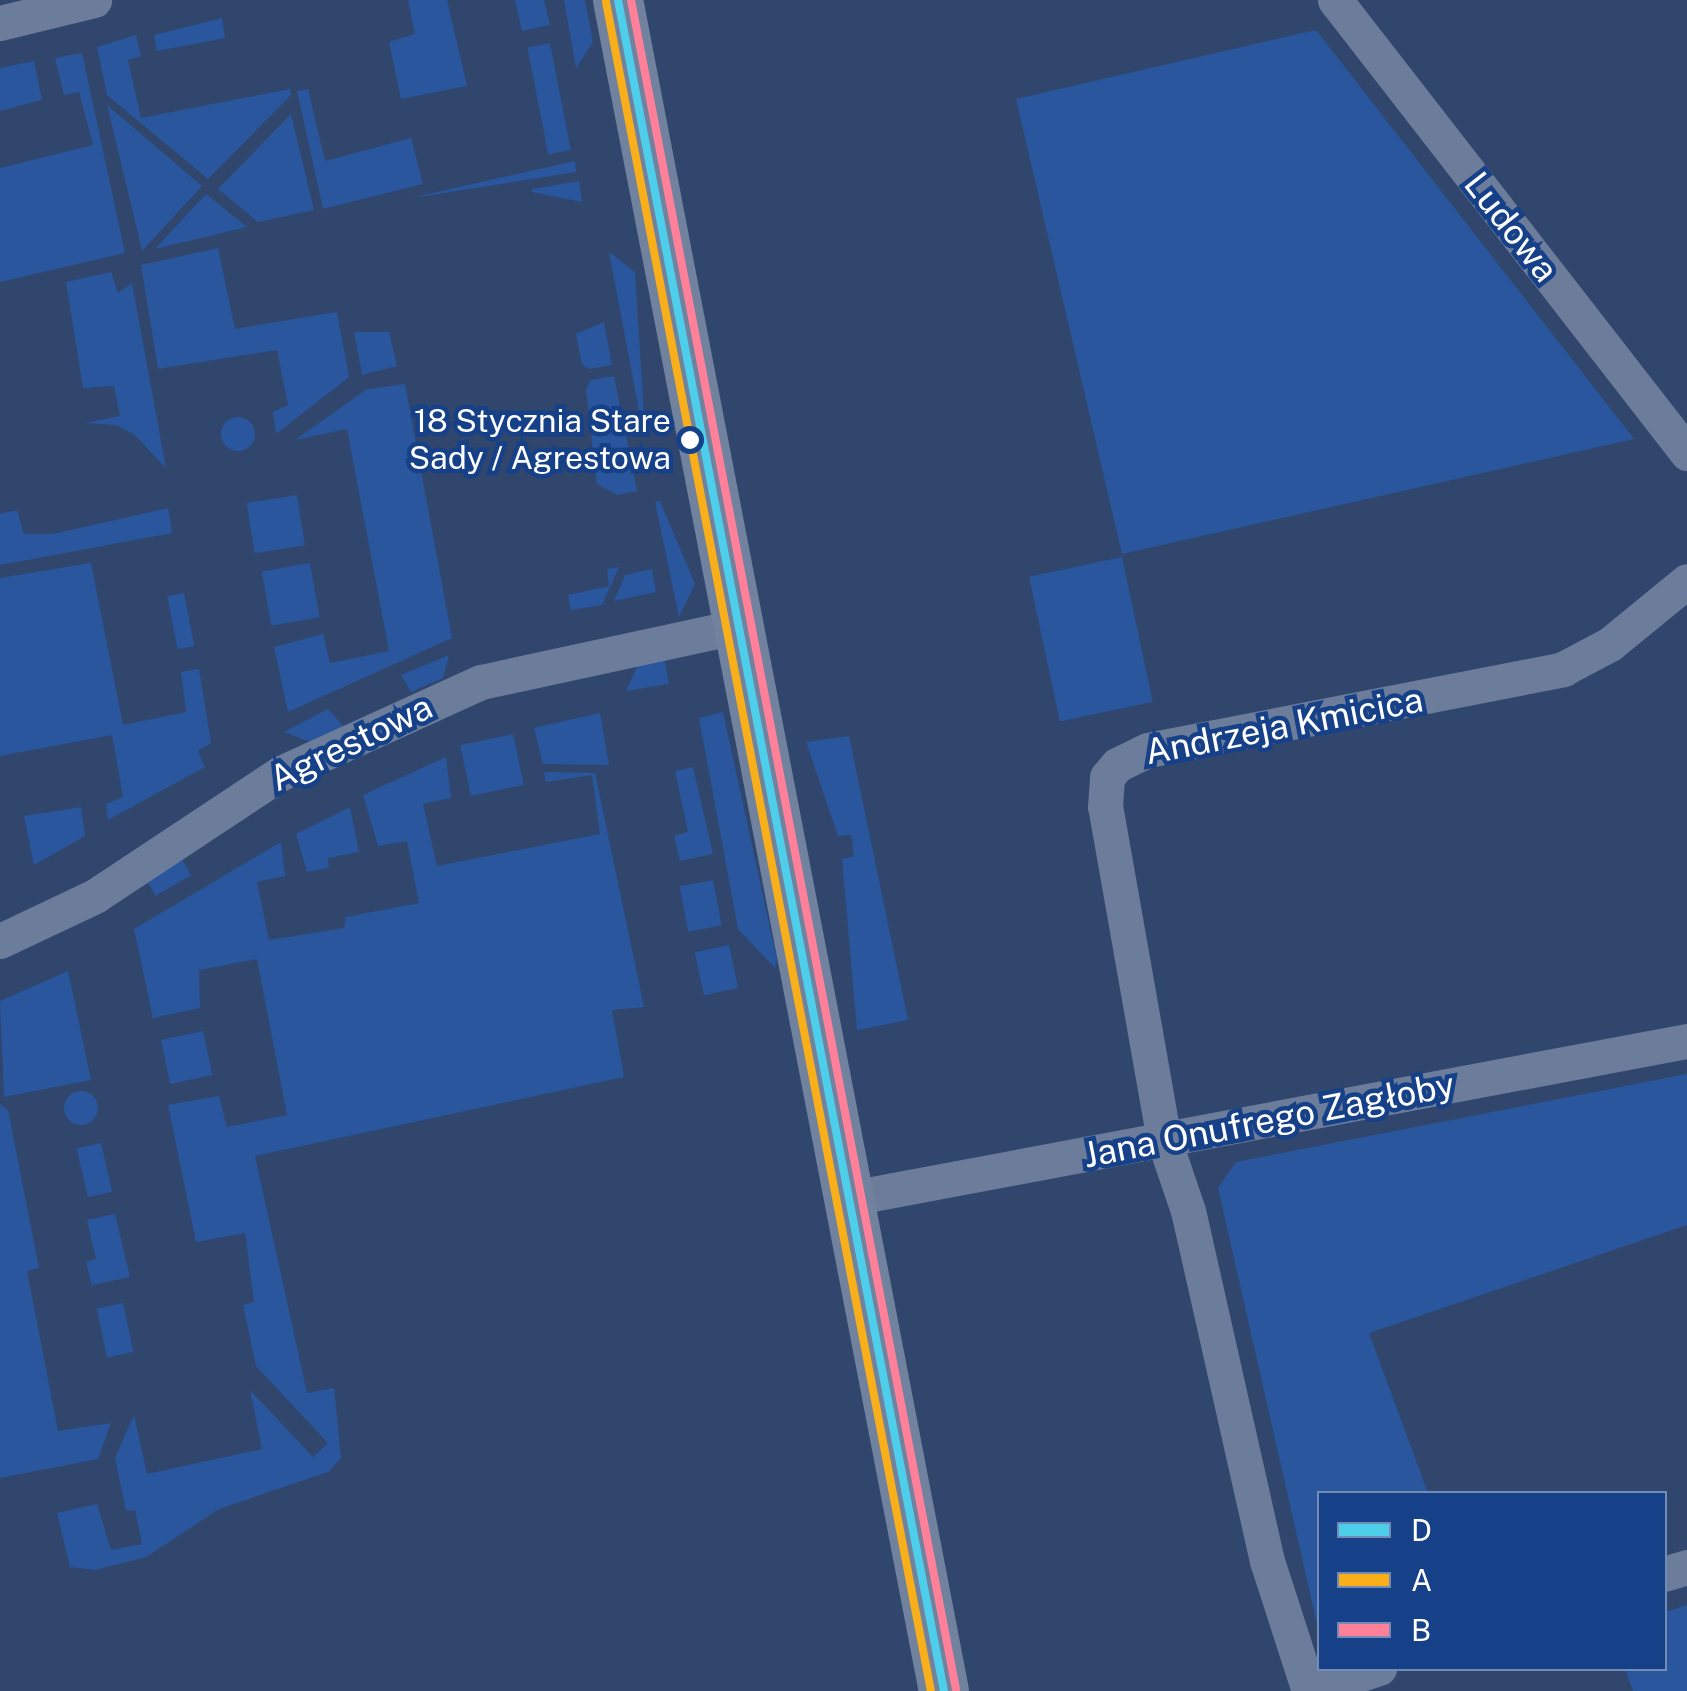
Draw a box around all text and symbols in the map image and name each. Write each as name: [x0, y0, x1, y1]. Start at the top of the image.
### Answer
street label: Ludowa: [1455, 164, 1567, 290]
place label: 18 Stycznia Stare Sady / Agrestowa: [409, 403, 671, 478]
marker: 18 Stycznia Stare Sady / Agrestowa: [680, 430, 700, 450]
street label: Andrzeja Kmicica: [1142, 678, 1426, 774]
street label: Agrestowa: [263, 686, 439, 800]
street label: Jana Onufrego Zagłoby: [1080, 1063, 1458, 1177]
legend: [1317, 1491, 1667, 1671]
text: D: [1411, 1512, 1432, 1548]
text: A: [1411, 1562, 1432, 1598]
text: B: [1411, 1612, 1431, 1648]

